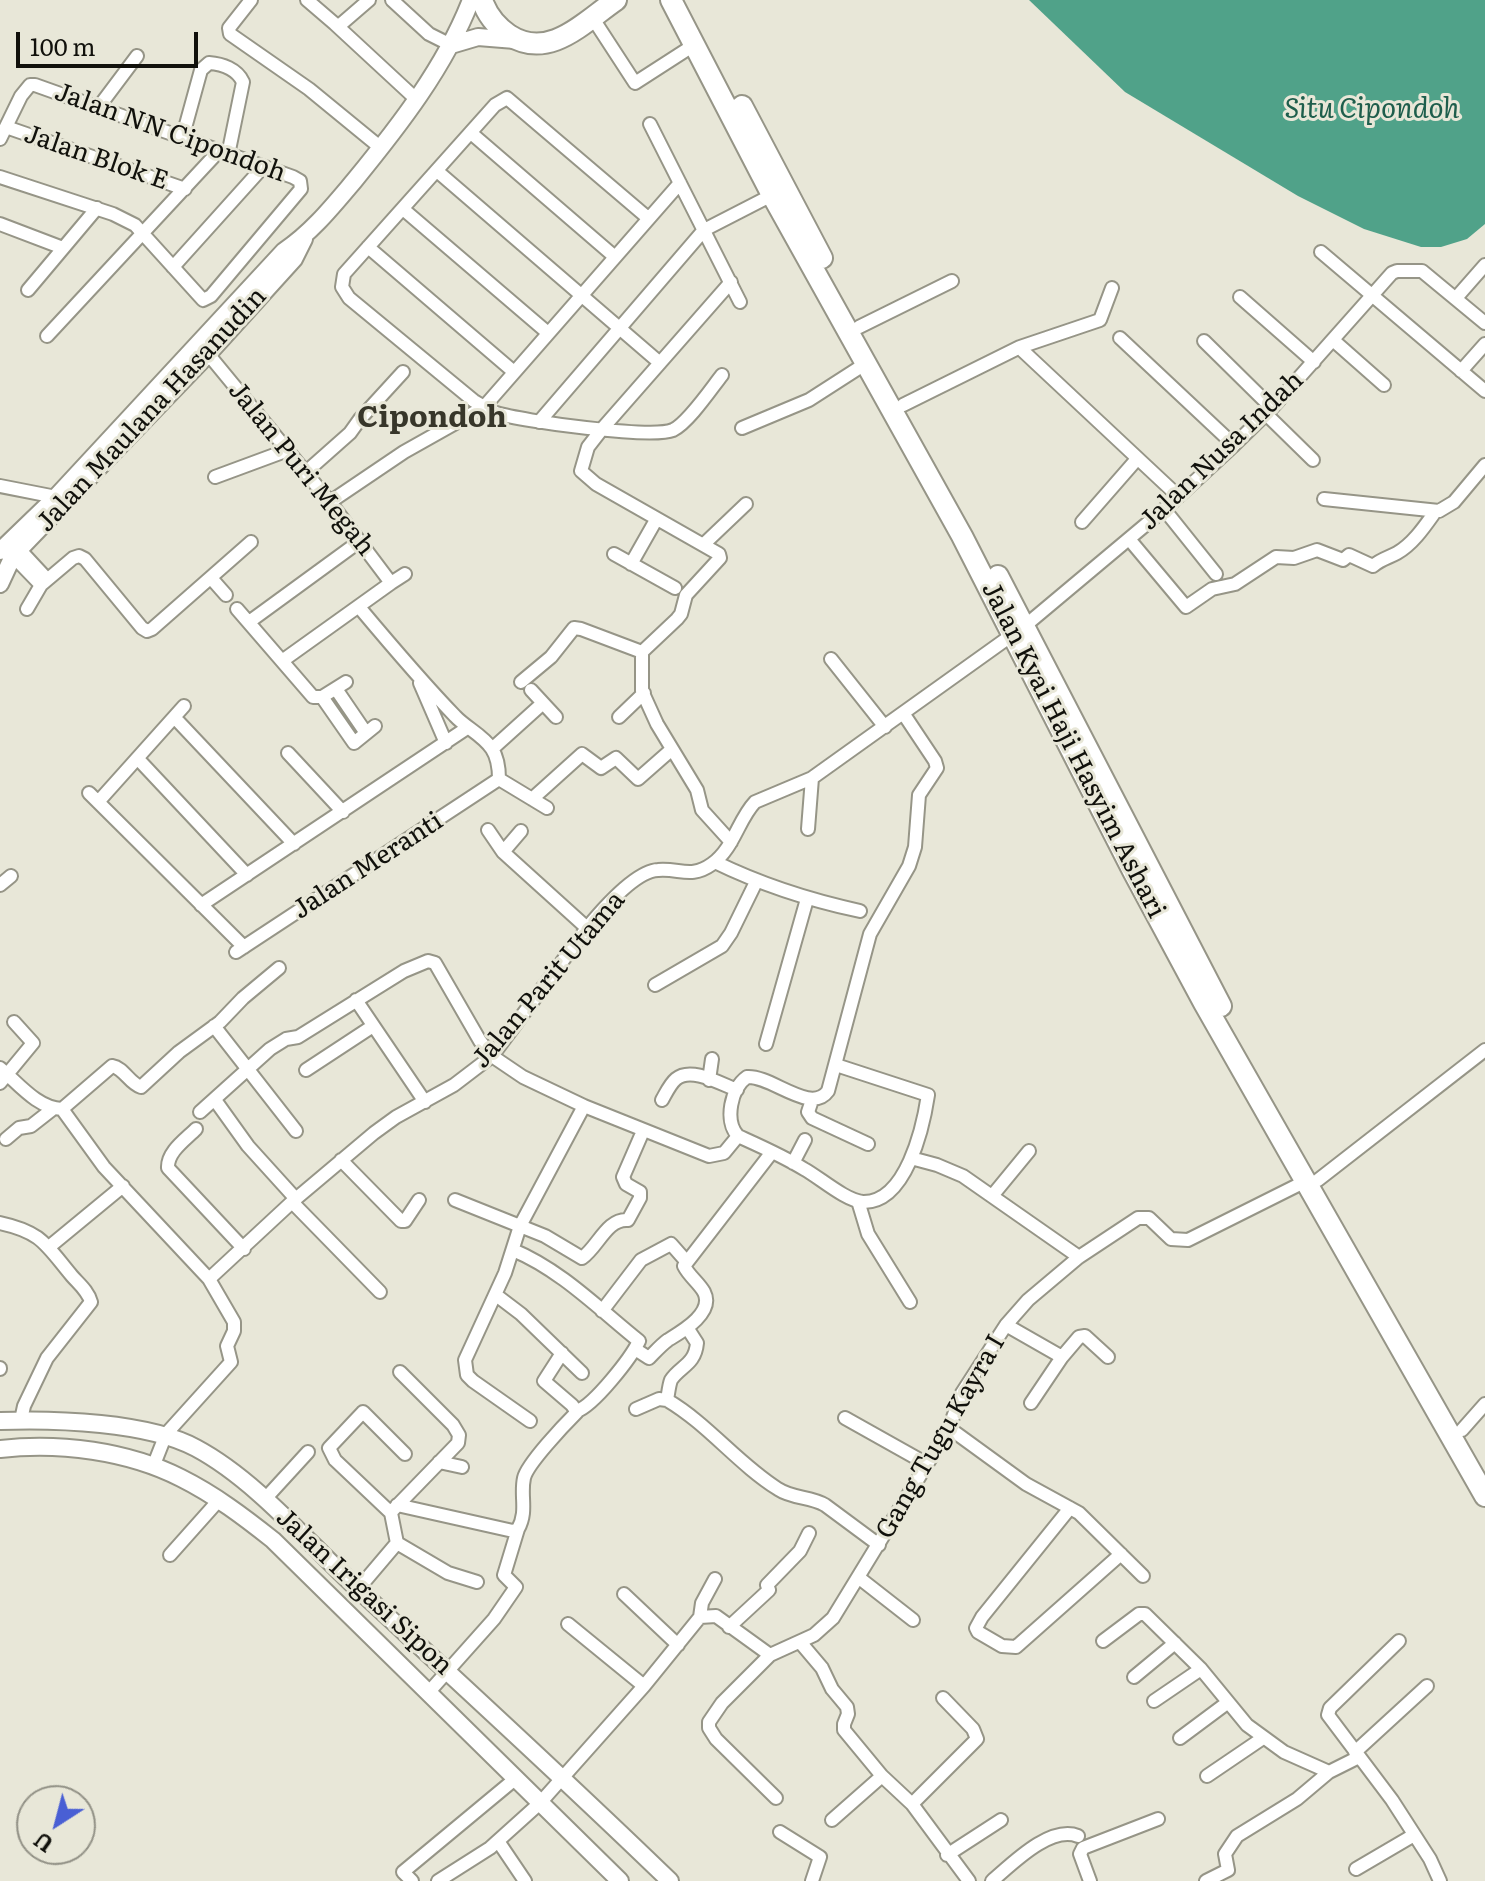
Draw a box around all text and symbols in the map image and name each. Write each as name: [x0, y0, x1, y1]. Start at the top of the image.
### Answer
scale bar: [20, 16, 202, 66]
text: 100 m: [30, 28, 96, 63]
street label: Jalan NN Cipondoh: [50, 77, 290, 189]
water label: Situ Cipondoh: [1284, 93, 1460, 127]
street label: Jalan Blok E: [20, 119, 172, 197]
street label: Jalan Maulana Hasanudin: [31, 281, 273, 539]
street label: Jalan Nusa Indah: [1134, 365, 1310, 537]
street label: Jalan Puri Megah: [221, 376, 381, 562]
district label: Cipondoh: [357, 400, 507, 436]
street label: Jalan Kyai Haji Hasyim Ashari: [974, 577, 1172, 923]
street label: Jalan Meranti: [287, 806, 449, 926]
street label: Jalan Parit Utama: [466, 885, 632, 1075]
street label: Gang Tugu Kayra I: [870, 1329, 1012, 1545]
street label: Jalan Irigasi Sipon: [269, 1502, 459, 1682]
north arrow: [16, 1785, 96, 1865]
text: U: [26, 1825, 59, 1862]

